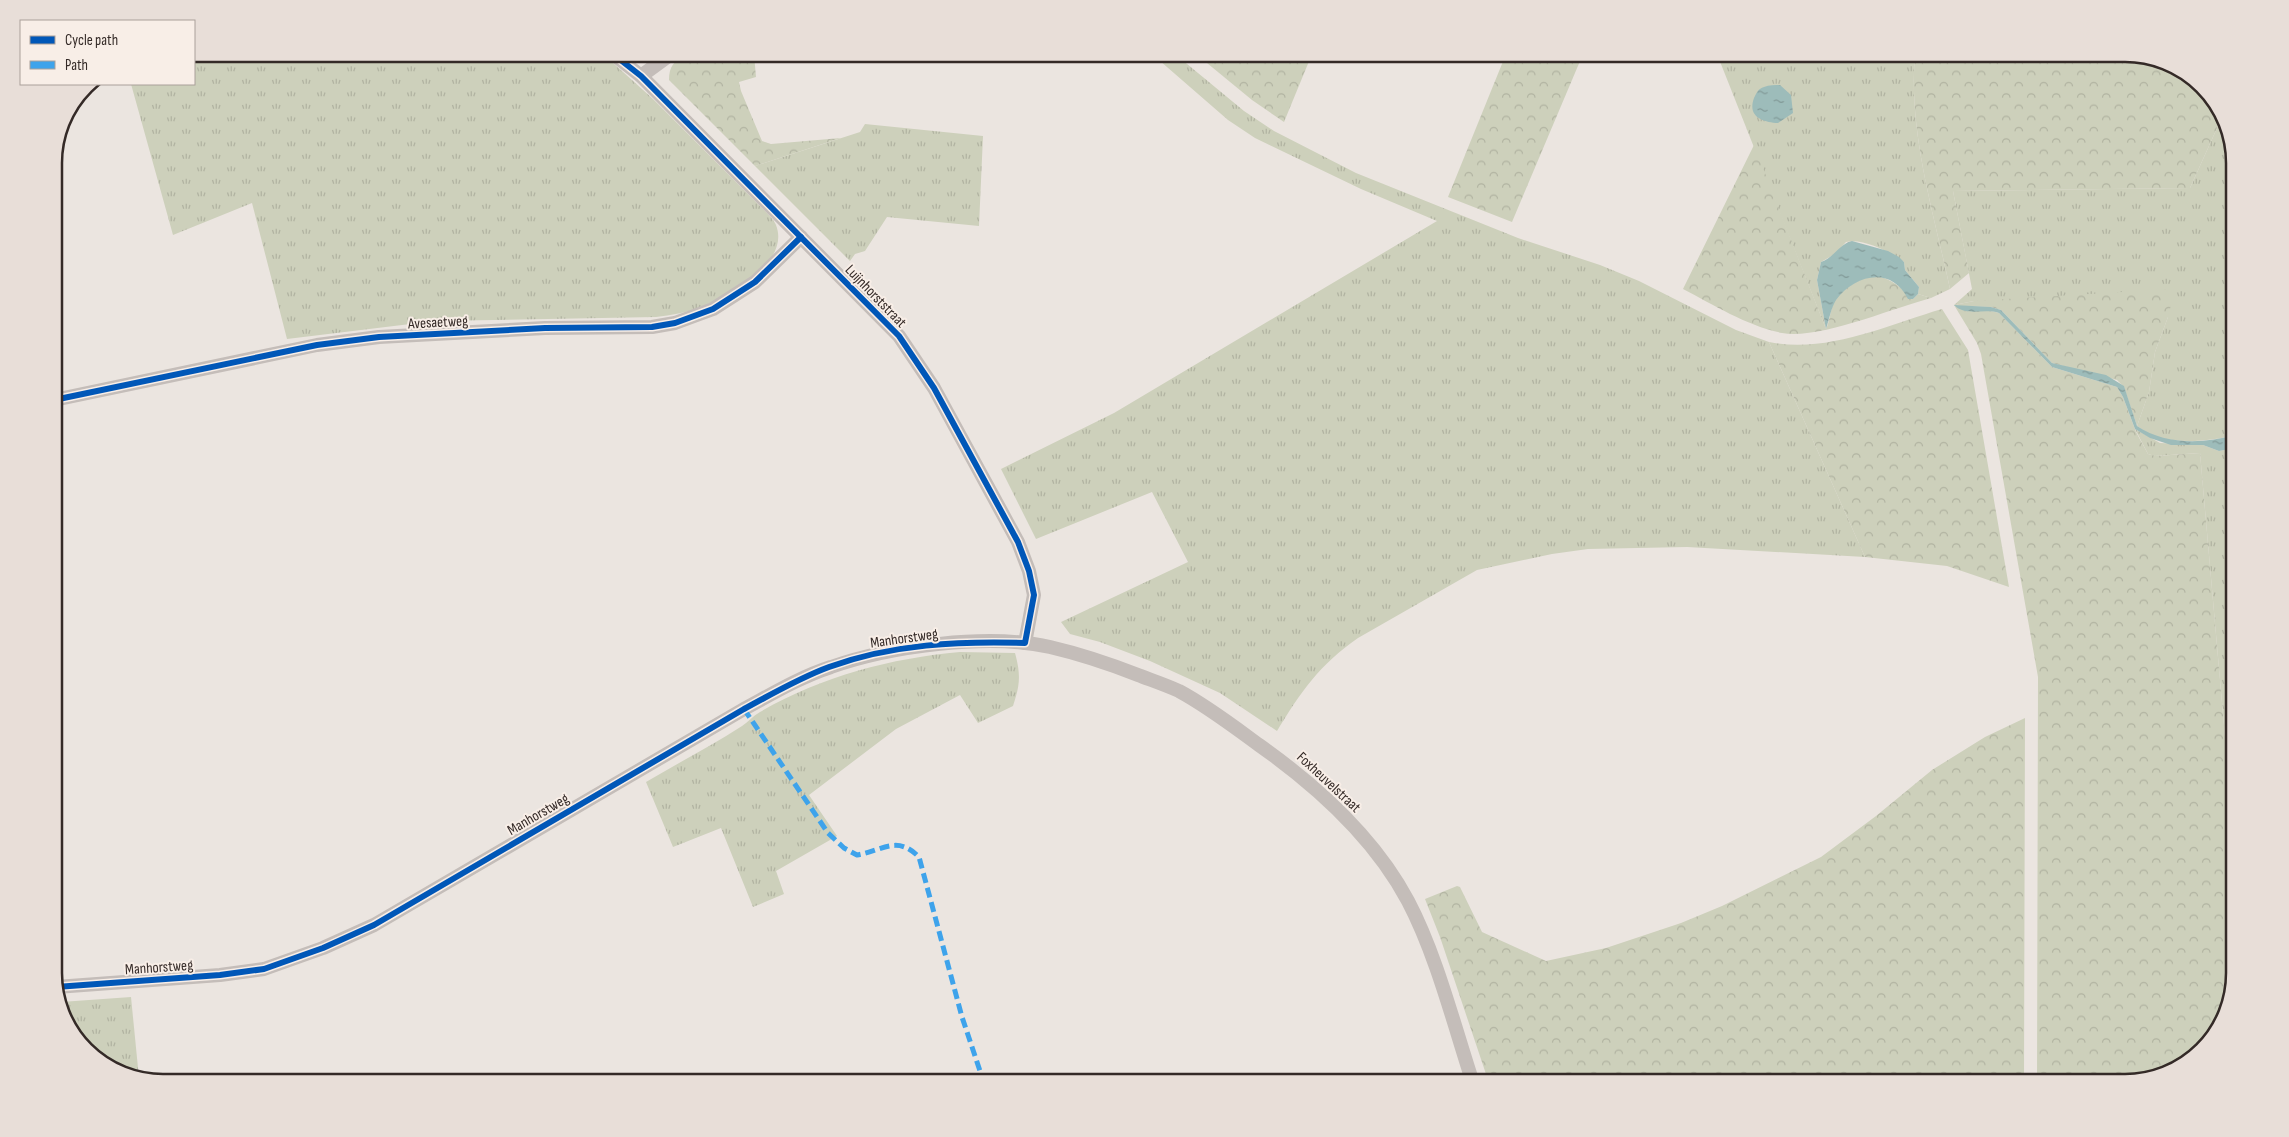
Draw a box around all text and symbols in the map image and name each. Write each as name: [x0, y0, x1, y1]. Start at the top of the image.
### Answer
legend: [20, 20, 195, 85]
text: Cycle path: [65, 31, 118, 50]
text: Path: [65, 56, 88, 75]
street label: Luijnhorststraat: [841, 261, 911, 332]
street label: Avesaetweg: [407, 311, 468, 334]
street label: Manhorstweg: [869, 624, 939, 653]
street label: Foxheuvelstraat: [1293, 748, 1365, 817]
street label: Manhorstweg: [504, 789, 573, 840]
street label: Manhorstweg: [124, 956, 194, 979]

